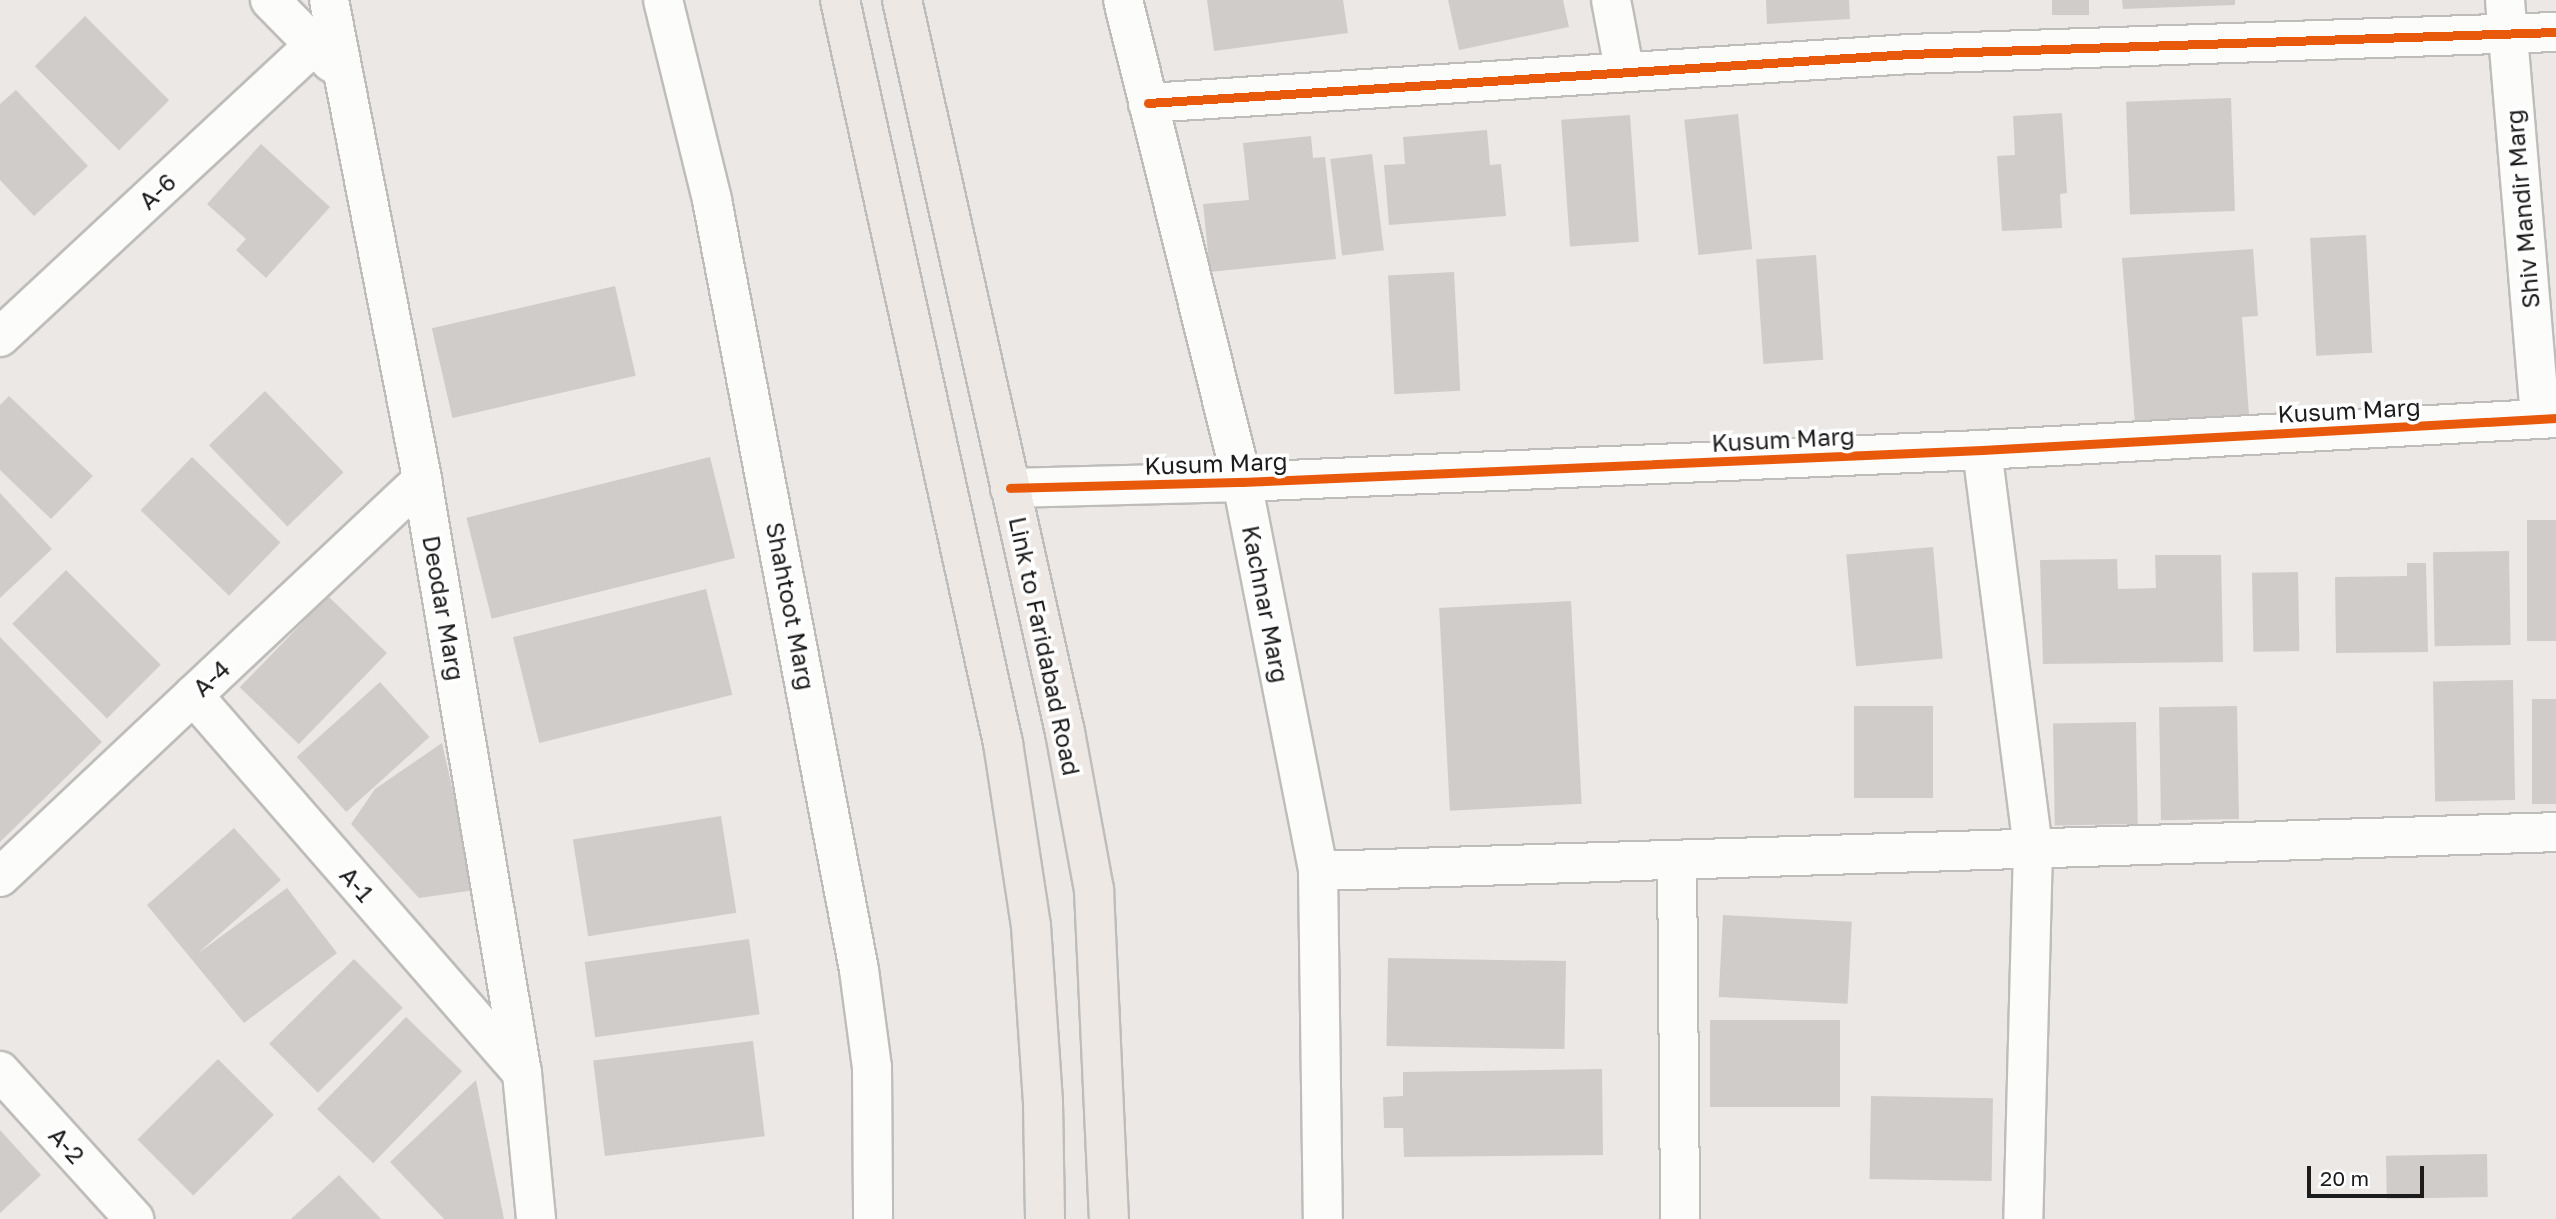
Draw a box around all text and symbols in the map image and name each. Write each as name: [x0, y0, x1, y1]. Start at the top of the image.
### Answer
street label: Shiv Mandir Marg: [2499, 108, 2545, 310]
street label: A-6: [133, 167, 181, 215]
street label: Kusum Marg: [2277, 392, 2421, 428]
street label: Kusum Marg: [1711, 421, 1855, 457]
street label: Kusum Marg: [1144, 446, 1288, 480]
street label: Link to Faridabad Road: [1003, 514, 1087, 778]
street label: Shahtoot Marg: [761, 520, 821, 692]
street label: Kachnar Marg: [1237, 523, 1295, 685]
street label: Deodar Marg: [417, 533, 471, 683]
street label: A-4: [187, 654, 235, 702]
street label: A-1: [334, 861, 380, 907]
street label: A-2: [43, 1121, 91, 1169]
scale bar: [2311, 1152, 2428, 1196]
text: 20 m: [2320, 1165, 2369, 1191]

